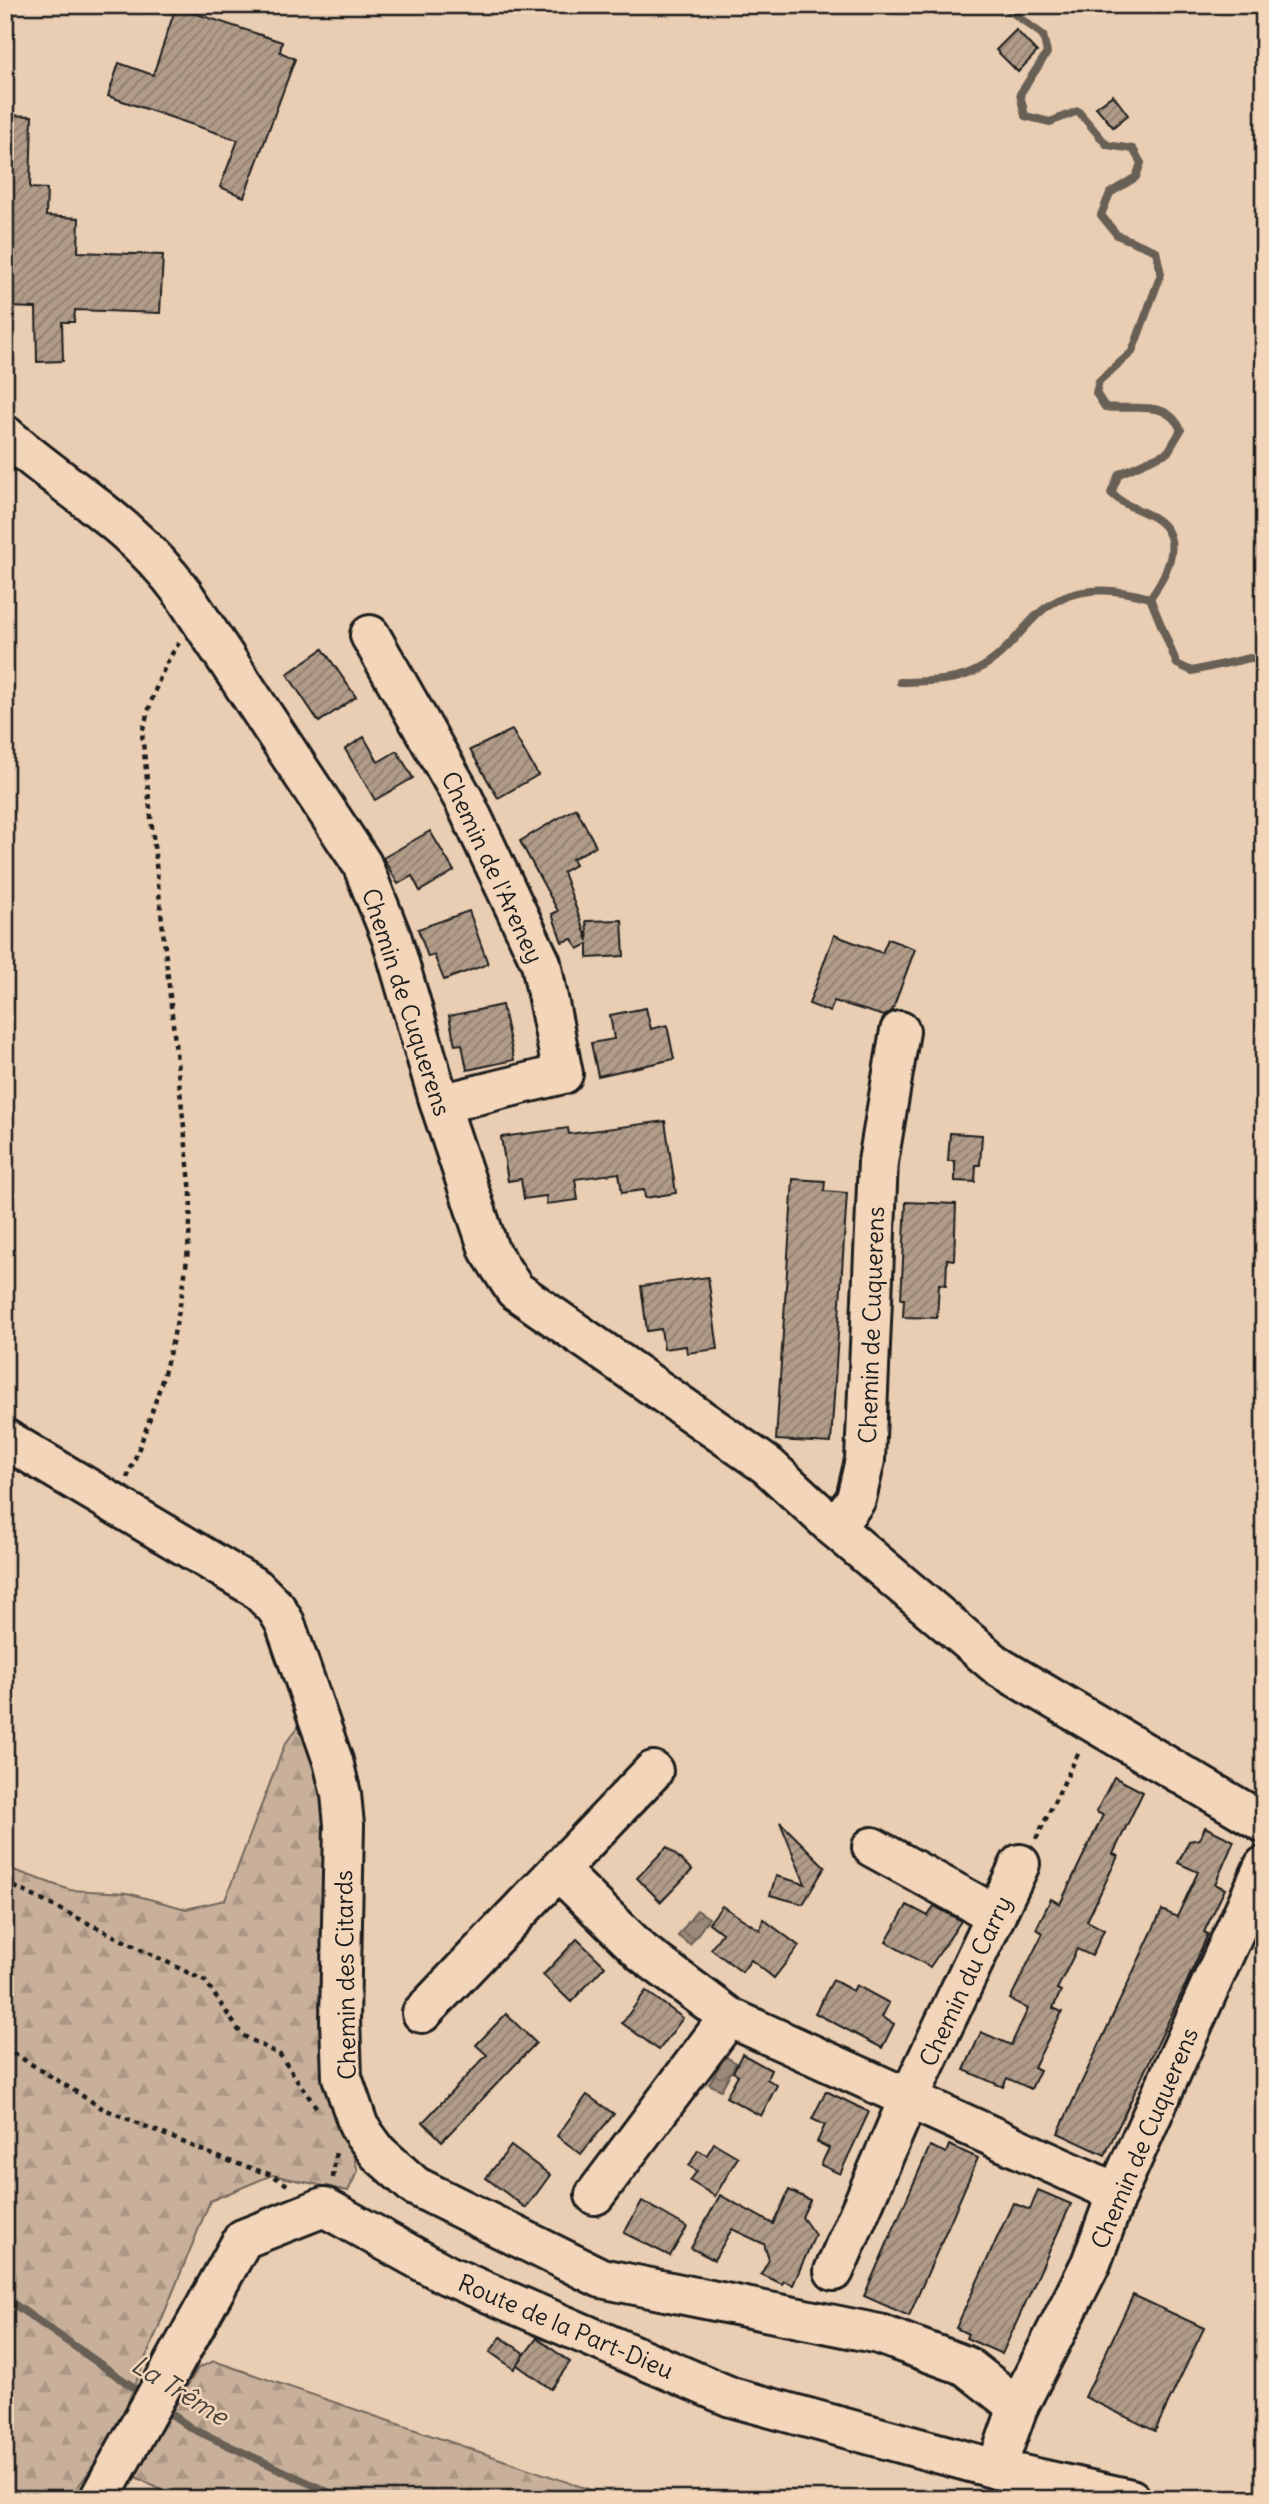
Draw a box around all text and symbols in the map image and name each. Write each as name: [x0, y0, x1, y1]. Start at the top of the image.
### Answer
street label: Chemin de l'Areney: [435, 766, 551, 968]
street label: Chemin de Cuquerens: [356, 884, 458, 1120]
street label: Chemin de Cuquerens: [852, 1206, 890, 1444]
street label: Chemin des Citards: [328, 1870, 362, 2080]
street label: Chemin du Carry: [912, 1891, 1018, 2071]
street label: Chemin de Cuquerens: [1084, 2023, 1204, 2253]
street label: Route de la Part-Dieu: [454, 2267, 678, 2385]
water label: La Trême: [126, 2348, 236, 2434]

